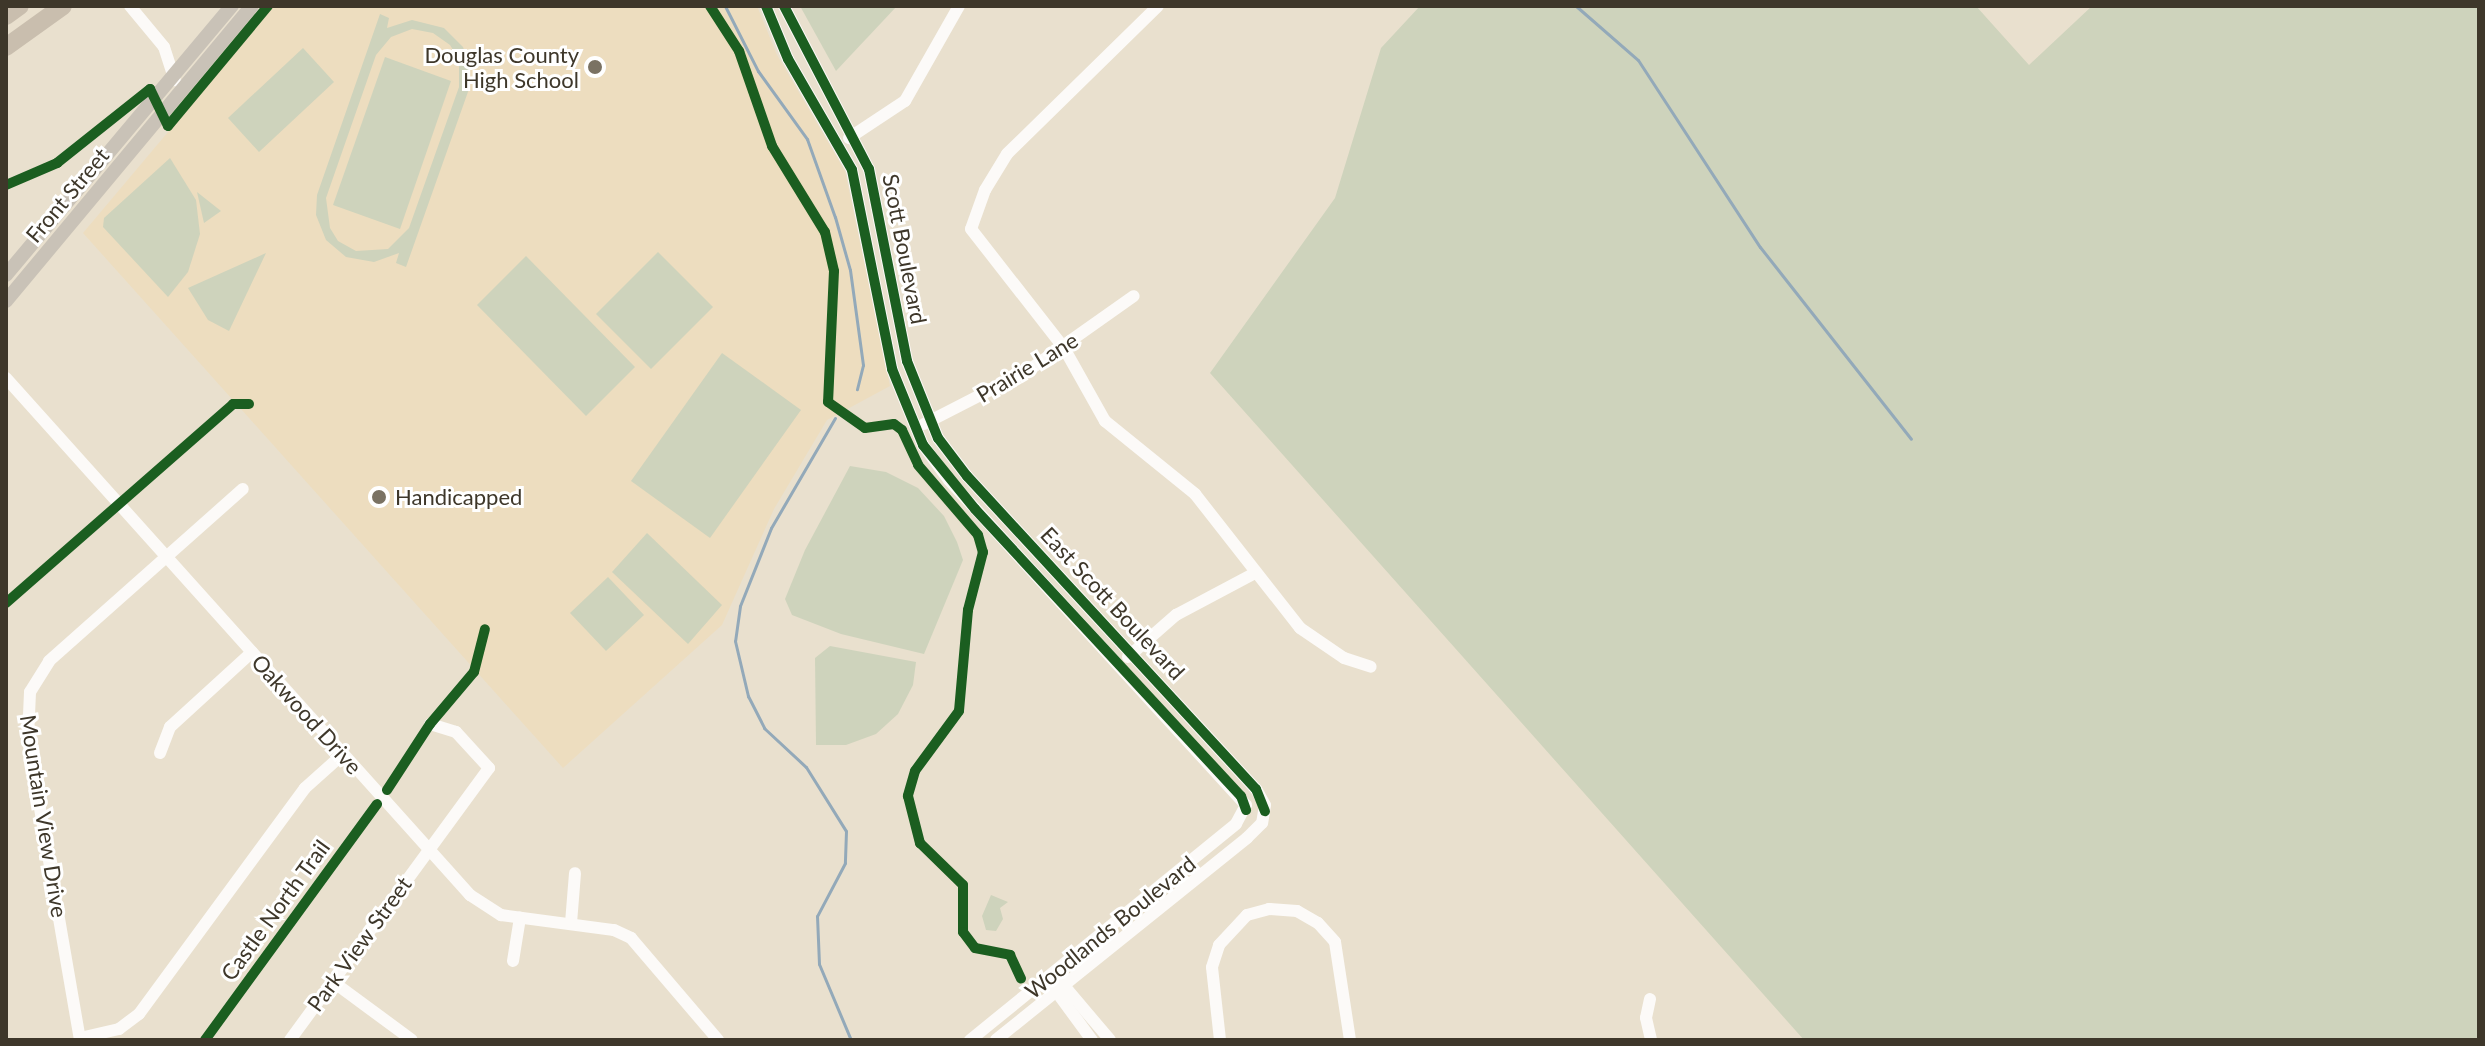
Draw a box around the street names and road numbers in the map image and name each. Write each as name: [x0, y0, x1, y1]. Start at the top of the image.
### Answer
street label: Front Street: [20, 142, 114, 248]
street label: Scott Boulevard: [878, 172, 932, 326]
street label: Prairie Lane: [971, 326, 1083, 408]
street label: East Scott Boulevard: [1035, 521, 1191, 685]
street label: Oakwood Drive: [246, 649, 368, 779]
street label: Mountain View Drive: [15, 712, 73, 920]
street label: Castle North Trail: [215, 834, 335, 986]
street label: Woodlands Boulevard: [1019, 850, 1201, 1004]
street label: Park View Street: [301, 871, 417, 1017]

